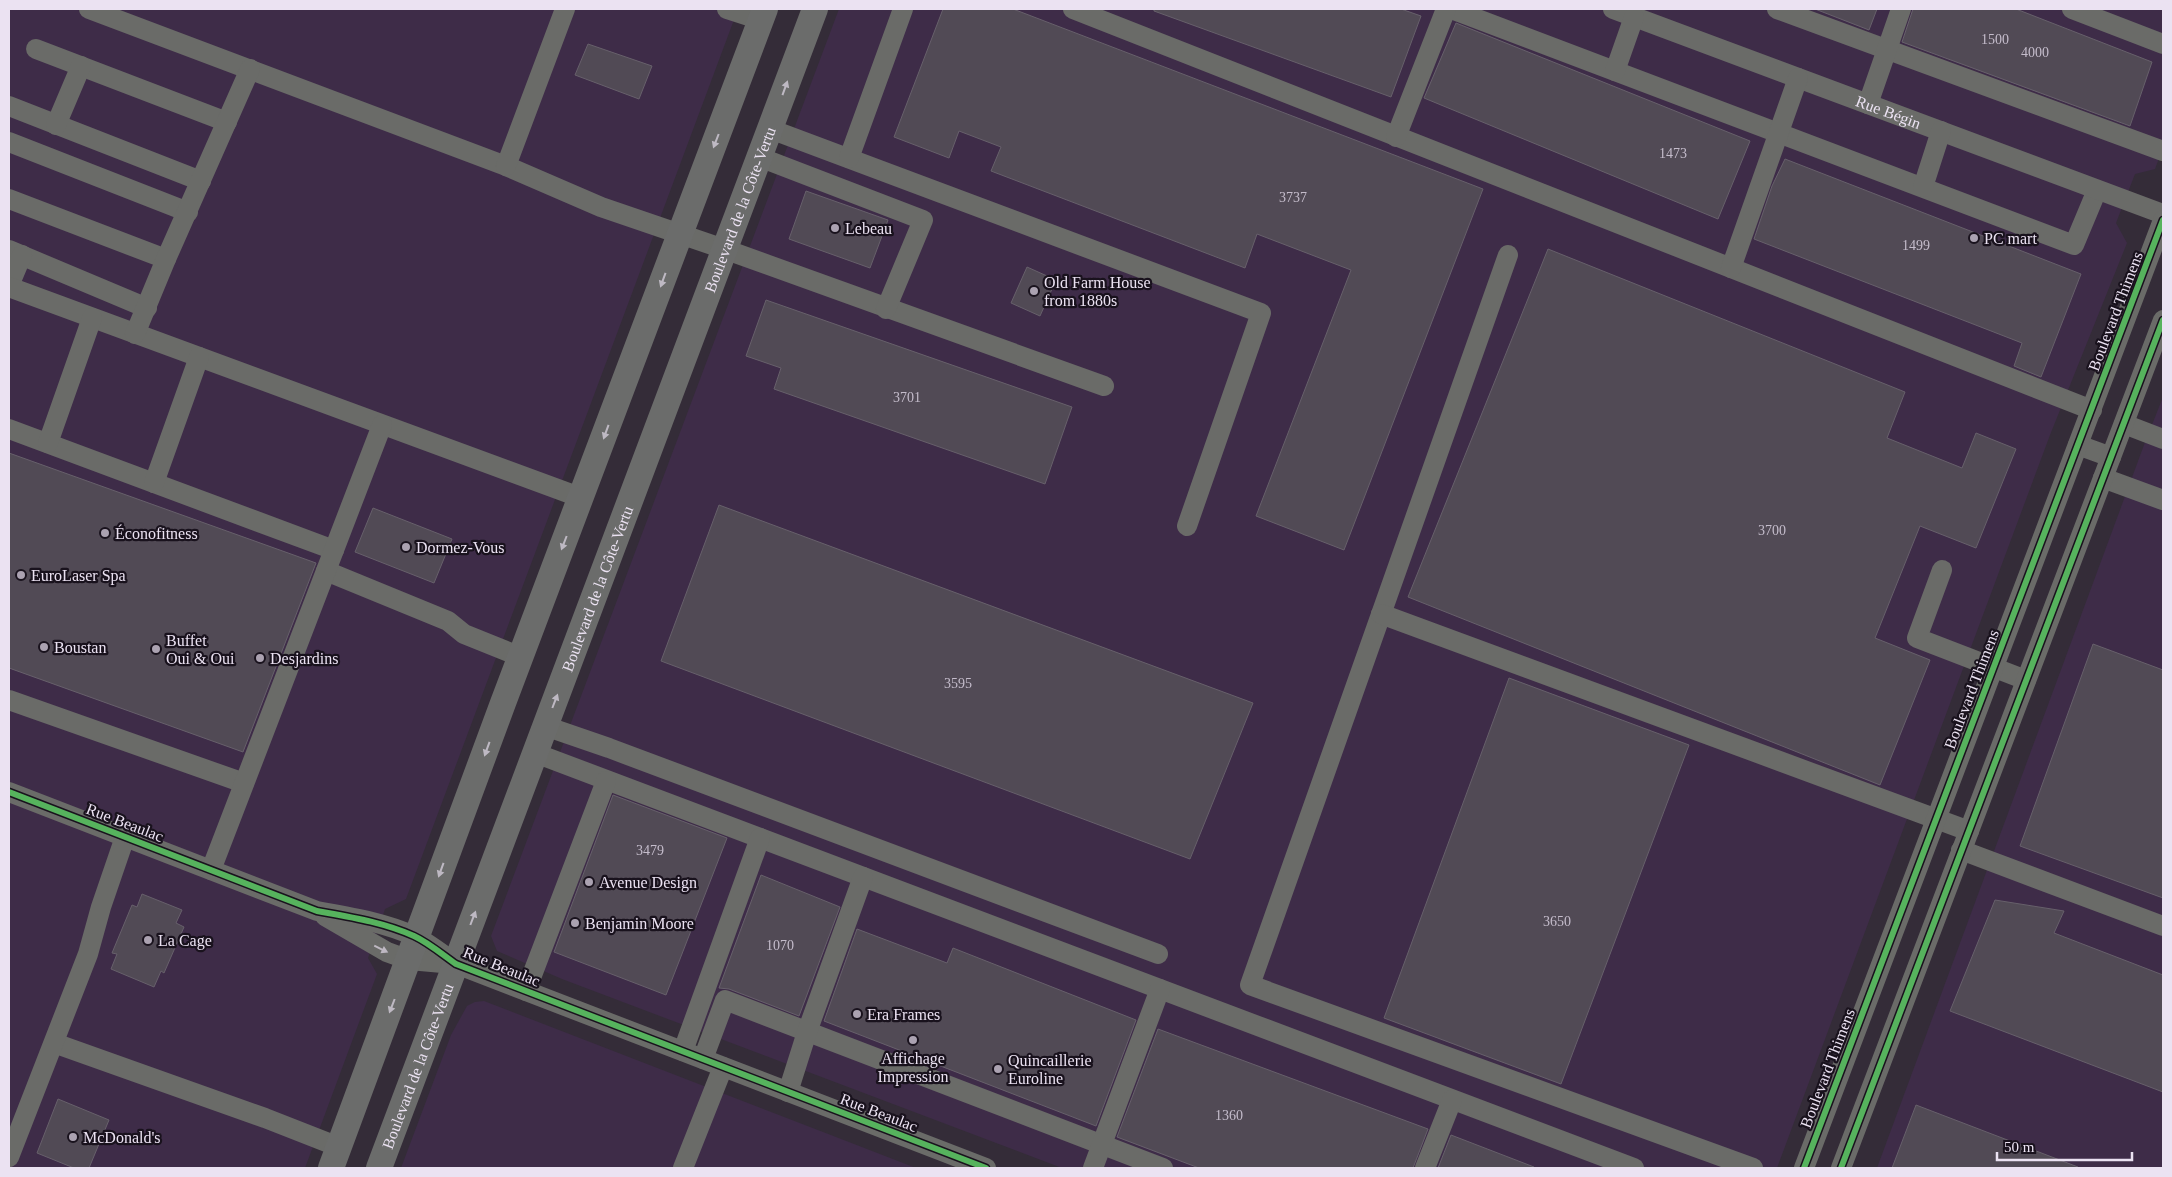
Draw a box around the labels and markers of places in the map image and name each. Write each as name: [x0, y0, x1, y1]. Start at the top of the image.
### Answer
place label: Lebeau: [845, 220, 892, 237]
marker: Lebeau: [829, 222, 841, 234]
place label: PC mart: [1984, 230, 2037, 247]
marker: PC mart: [1968, 232, 1980, 244]
place label: Old Farm House from 1880s: [1044, 274, 1151, 309]
marker: Old Farm House from 1880s: [1028, 285, 1040, 297]
place label: Éconofitness: [115, 524, 198, 542]
marker: Éconofitness: [99, 527, 111, 539]
place label: Dormez-Vous: [416, 539, 505, 556]
marker: Dormez-Vous: [400, 541, 412, 553]
place label: EuroLaser Spa: [31, 567, 126, 585]
marker: EuroLaser Spa: [15, 569, 27, 581]
place label: Buffet Oui & Oui: [166, 632, 235, 667]
place label: Boustan: [54, 639, 106, 656]
marker: Boustan: [38, 641, 50, 653]
marker: Buffet Oui & Oui: [150, 643, 162, 655]
place label: Desjardins: [270, 650, 338, 668]
marker: Desjardins: [254, 652, 266, 664]
place label: Avenue Design: [599, 874, 697, 892]
marker: Avenue Design: [583, 876, 595, 888]
place label: Benjamin Moore: [585, 915, 694, 933]
marker: Benjamin Moore: [569, 917, 581, 929]
place label: La Cage: [158, 932, 212, 950]
marker: La Cage: [142, 934, 154, 946]
place label: Era Frames: [867, 1006, 940, 1023]
marker: Era Frames: [851, 1008, 863, 1020]
marker: Affichage Impression: [907, 1034, 919, 1046]
place label: Affichage Impression: [877, 1050, 949, 1086]
place label: Quincaillerie Euroline: [1008, 1052, 1092, 1087]
marker: Quincaillerie Euroline: [992, 1063, 1004, 1075]
place label: McDonald's: [83, 1129, 161, 1146]
marker: McDonald's: [67, 1131, 79, 1143]

